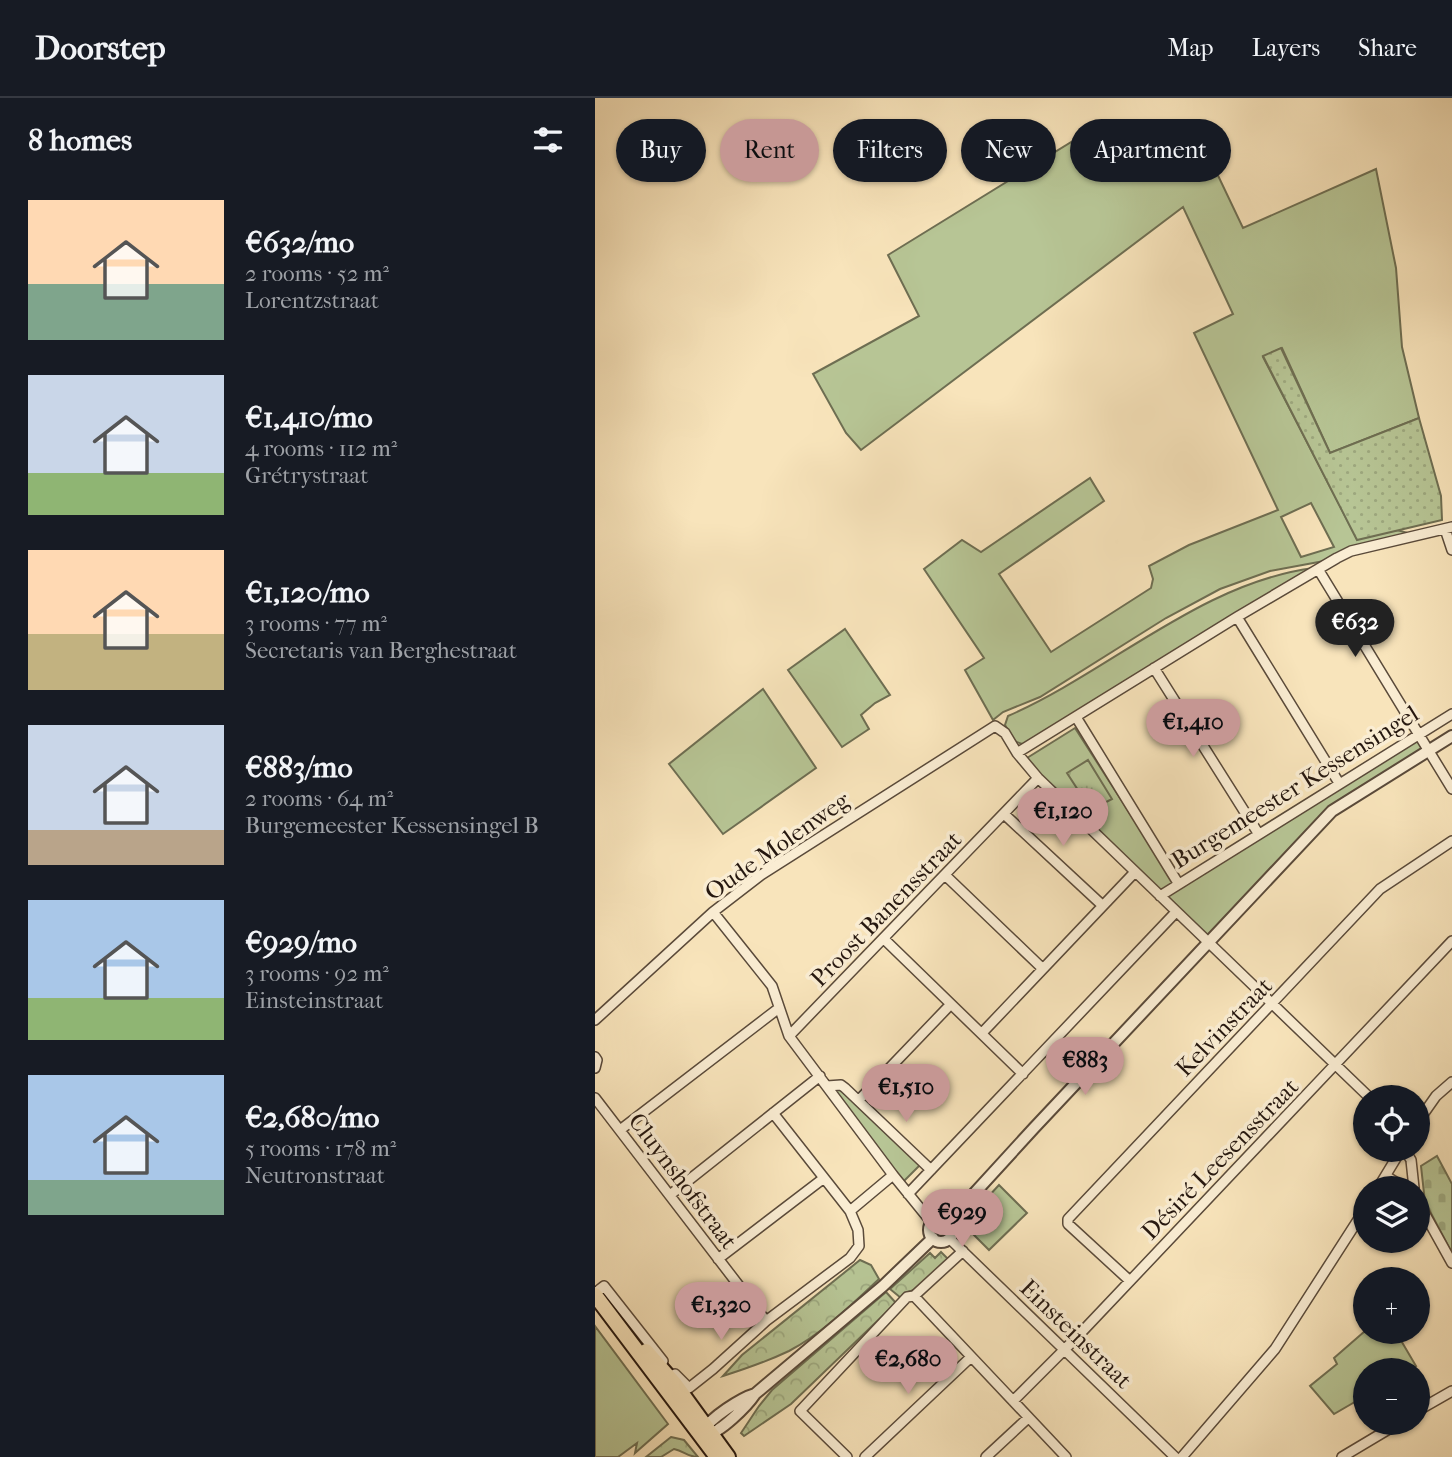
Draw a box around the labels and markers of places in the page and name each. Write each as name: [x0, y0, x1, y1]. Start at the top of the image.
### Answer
pin: €632: [1314, 600, 1396, 659]
pin: €1,410: [1136, 700, 1250, 759]
pin: €1,120: [1006, 788, 1120, 848]
pin: €883: [1044, 1038, 1126, 1097]
pin: €1,510: [849, 1065, 963, 1124]
pin: €929: [921, 1190, 1003, 1249]
pin: €1,320: [664, 1282, 778, 1342]
pin: €2,680: [851, 1336, 965, 1396]

